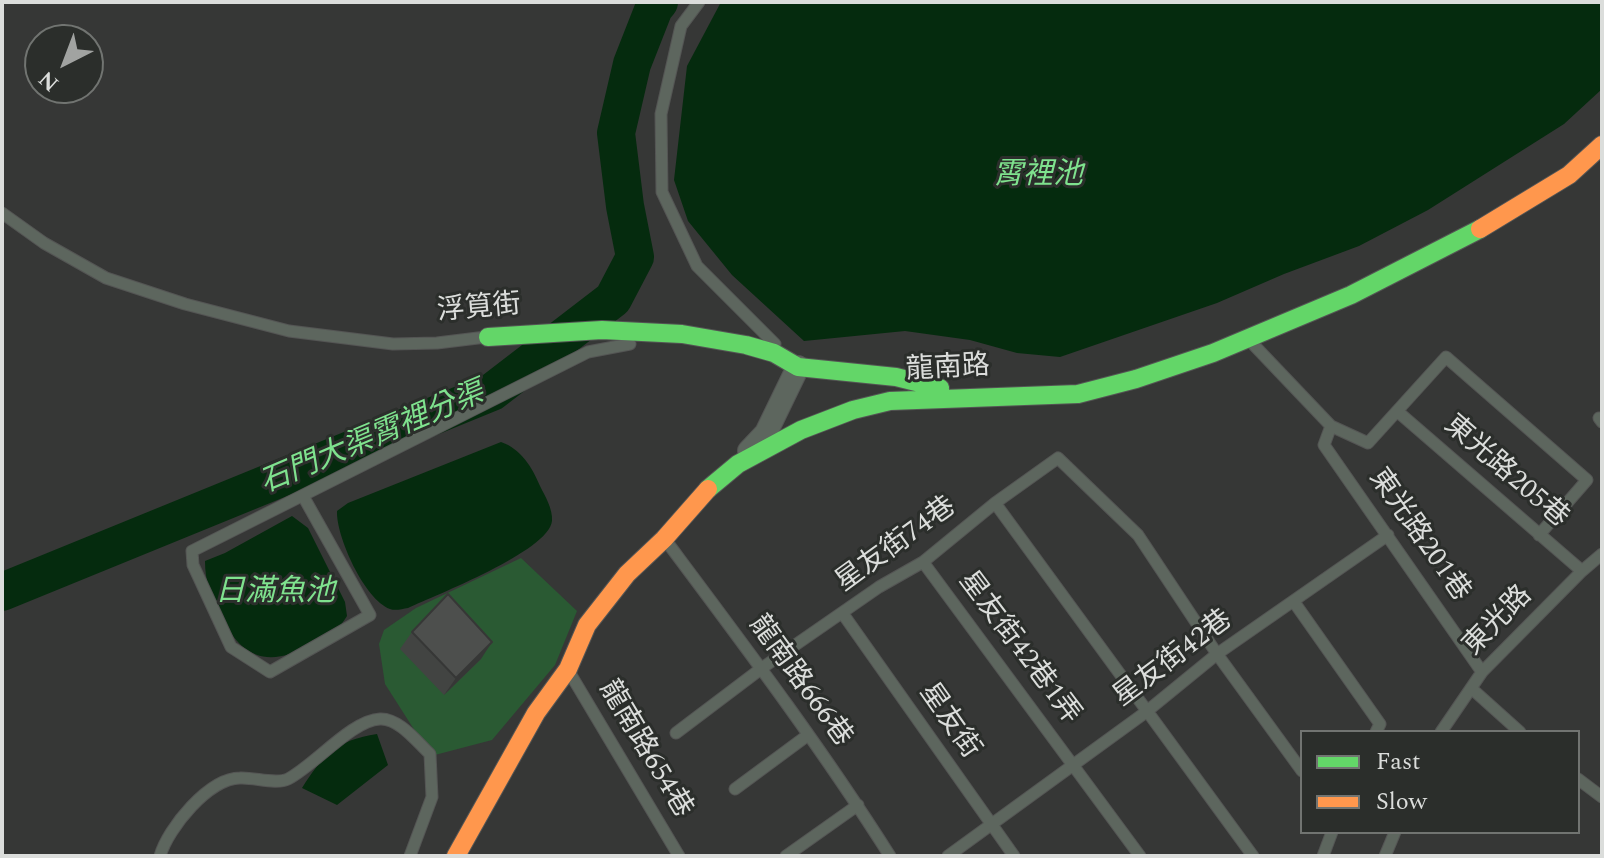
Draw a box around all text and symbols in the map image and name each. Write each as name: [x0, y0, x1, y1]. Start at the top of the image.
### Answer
north arrow: [24, 24, 104, 104]
text: N: [31, 62, 67, 99]
water label: 霄裡池: [993, 159, 1083, 195]
street label: 浮筧街: [436, 290, 522, 330]
street label: 龍南路: [905, 351, 991, 389]
water label: 石門大渠霄裡分渠: [256, 377, 490, 503]
street label: 東光路205巷: [1436, 410, 1574, 536]
street label: 東光路201巷: [1360, 463, 1476, 609]
street label: 星友街74巷: [830, 491, 964, 601]
street label: 星友街42巷1弄: [950, 566, 1086, 732]
water label: 日滿魚池: [215, 576, 335, 612]
street label: 東光路: [1458, 580, 1540, 664]
street label: 星友街42巷: [1108, 604, 1240, 716]
street label: 龍南路666巷: [740, 610, 858, 754]
street label: 龍南路654巷: [590, 675, 698, 825]
street label: 星友街: [910, 678, 986, 766]
legend: [1300, 730, 1580, 834]
text: Fast: [1376, 744, 1421, 780]
text: Slow: [1376, 784, 1427, 820]

